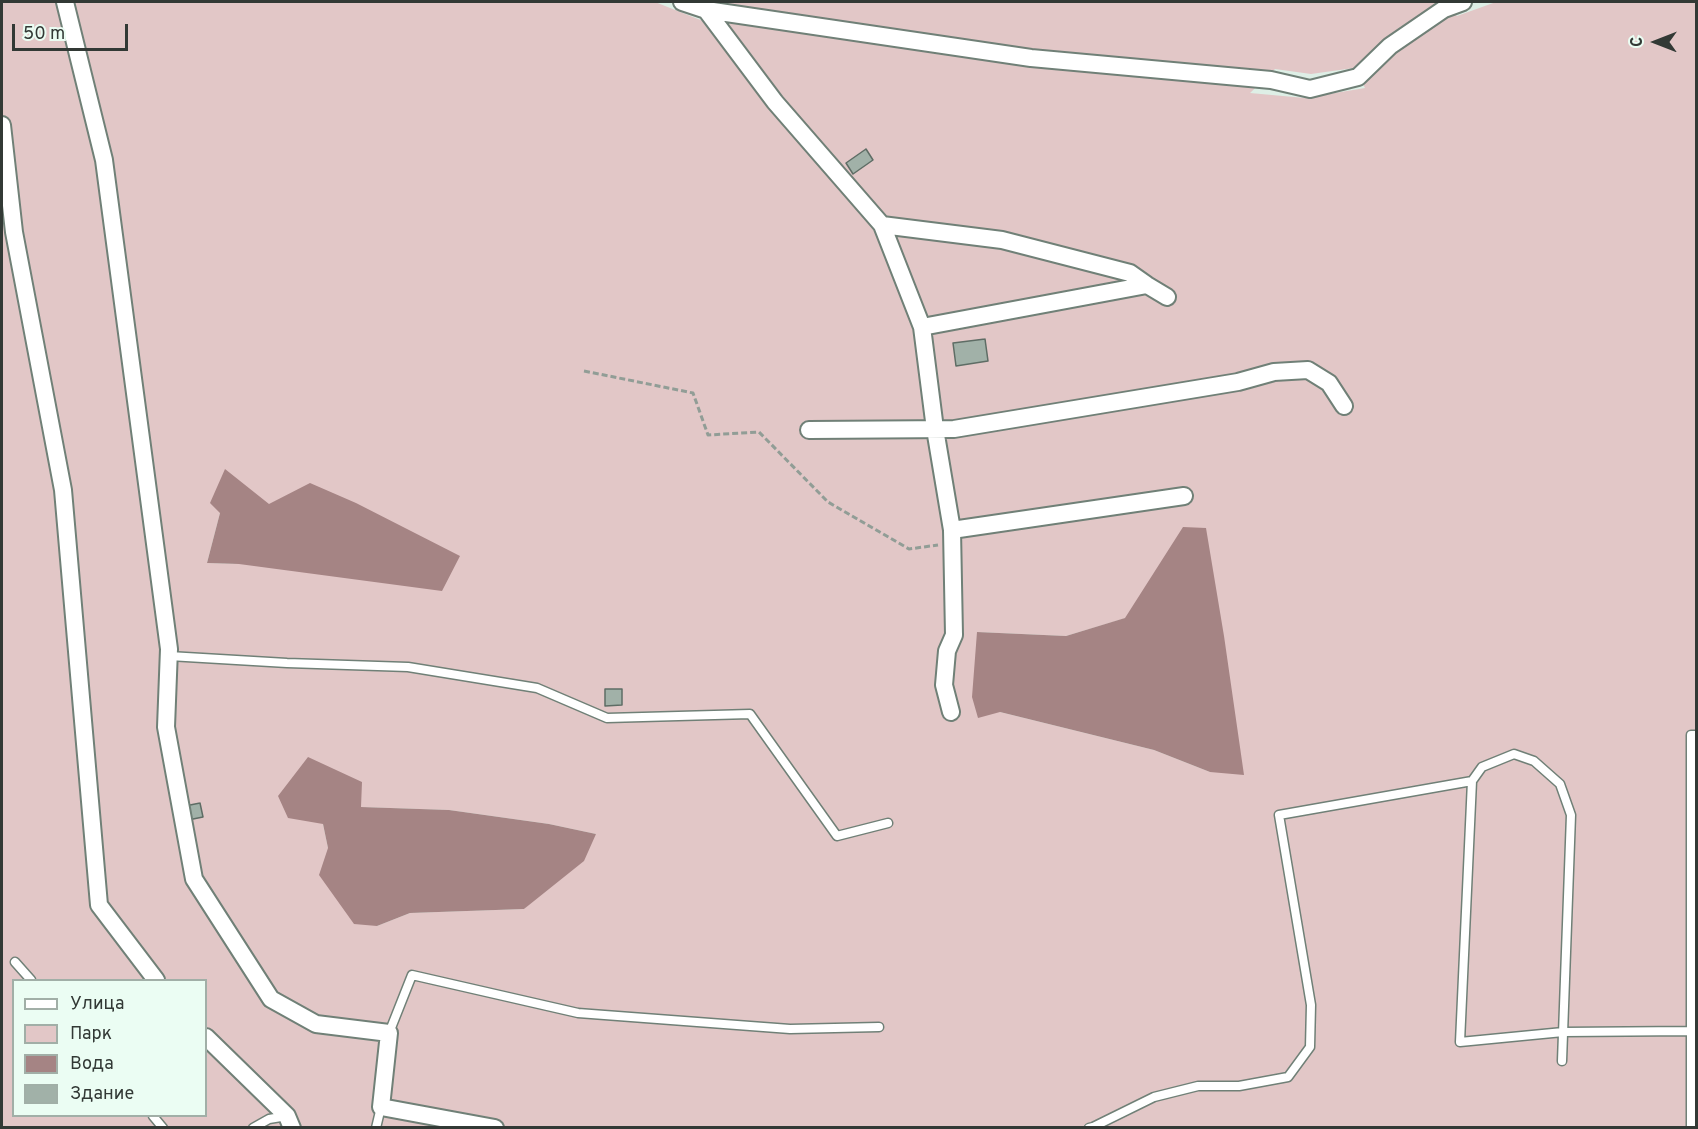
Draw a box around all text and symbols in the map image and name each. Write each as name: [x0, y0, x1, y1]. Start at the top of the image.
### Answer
scale bar: [15, 12, 130, 50]
north arrow: [1626, 12, 1686, 72]
text: 50 m: [23, 23, 65, 46]
text: С: [1628, 37, 1648, 47]
legend: [12, 979, 207, 1117]
text: Улица: [70, 993, 124, 1016]
text: Парк: [70, 1023, 112, 1046]
text: Вода: [70, 1053, 114, 1076]
text: Здание: [70, 1083, 134, 1106]

